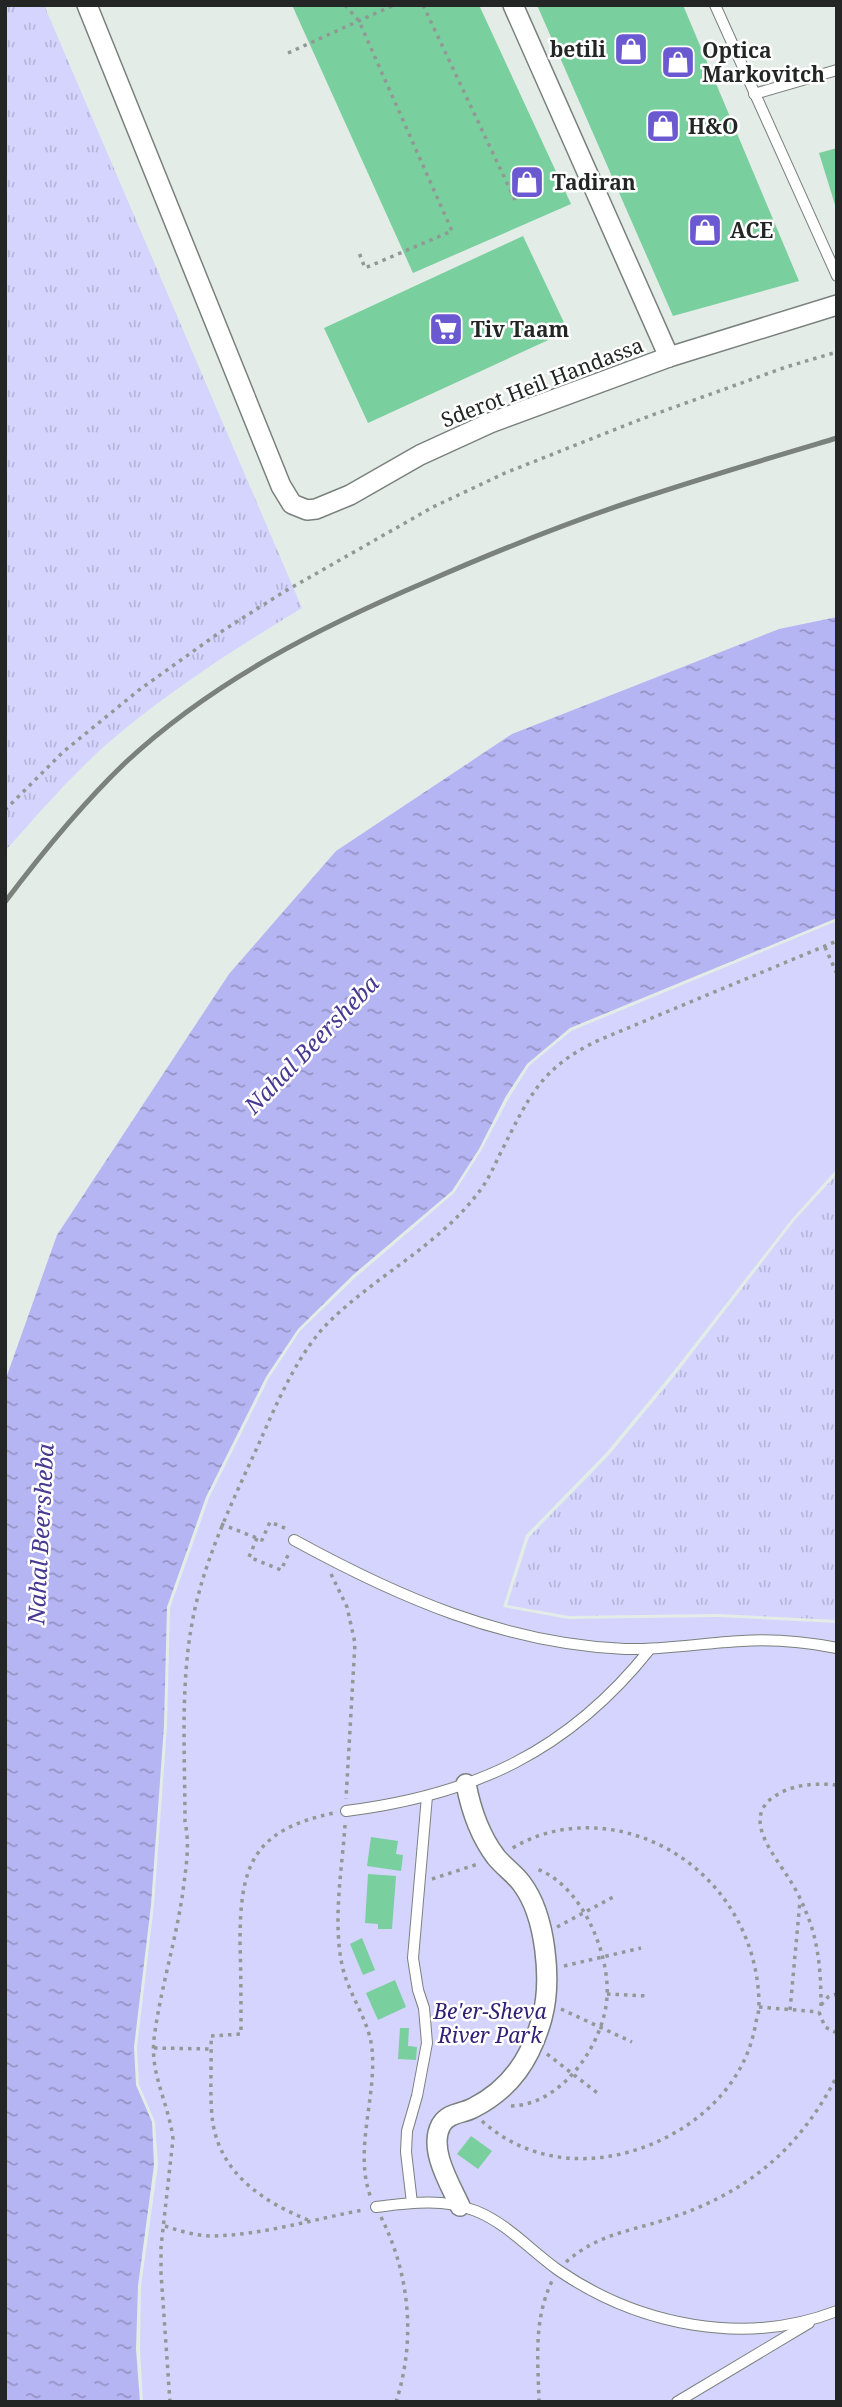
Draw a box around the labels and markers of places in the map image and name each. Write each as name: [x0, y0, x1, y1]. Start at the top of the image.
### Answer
shop icon: betili: [612, 30, 650, 68]
place label: betili: [550, 35, 607, 63]
place label: Optica Markovitch: [702, 36, 825, 88]
shop icon: Optica Markovitch: [659, 43, 697, 81]
shop icon: H&O: [644, 107, 682, 145]
place label: H&O: [688, 112, 739, 140]
shop icon: Tadiran: [508, 163, 546, 201]
place label: Tadiran: [552, 168, 636, 196]
shop icon: ACE: [686, 211, 724, 249]
place label: ACE: [730, 216, 773, 244]
supermarket icon: Tiv Taam: [427, 310, 465, 348]
place label: Tiv Taam: [471, 315, 570, 343]

